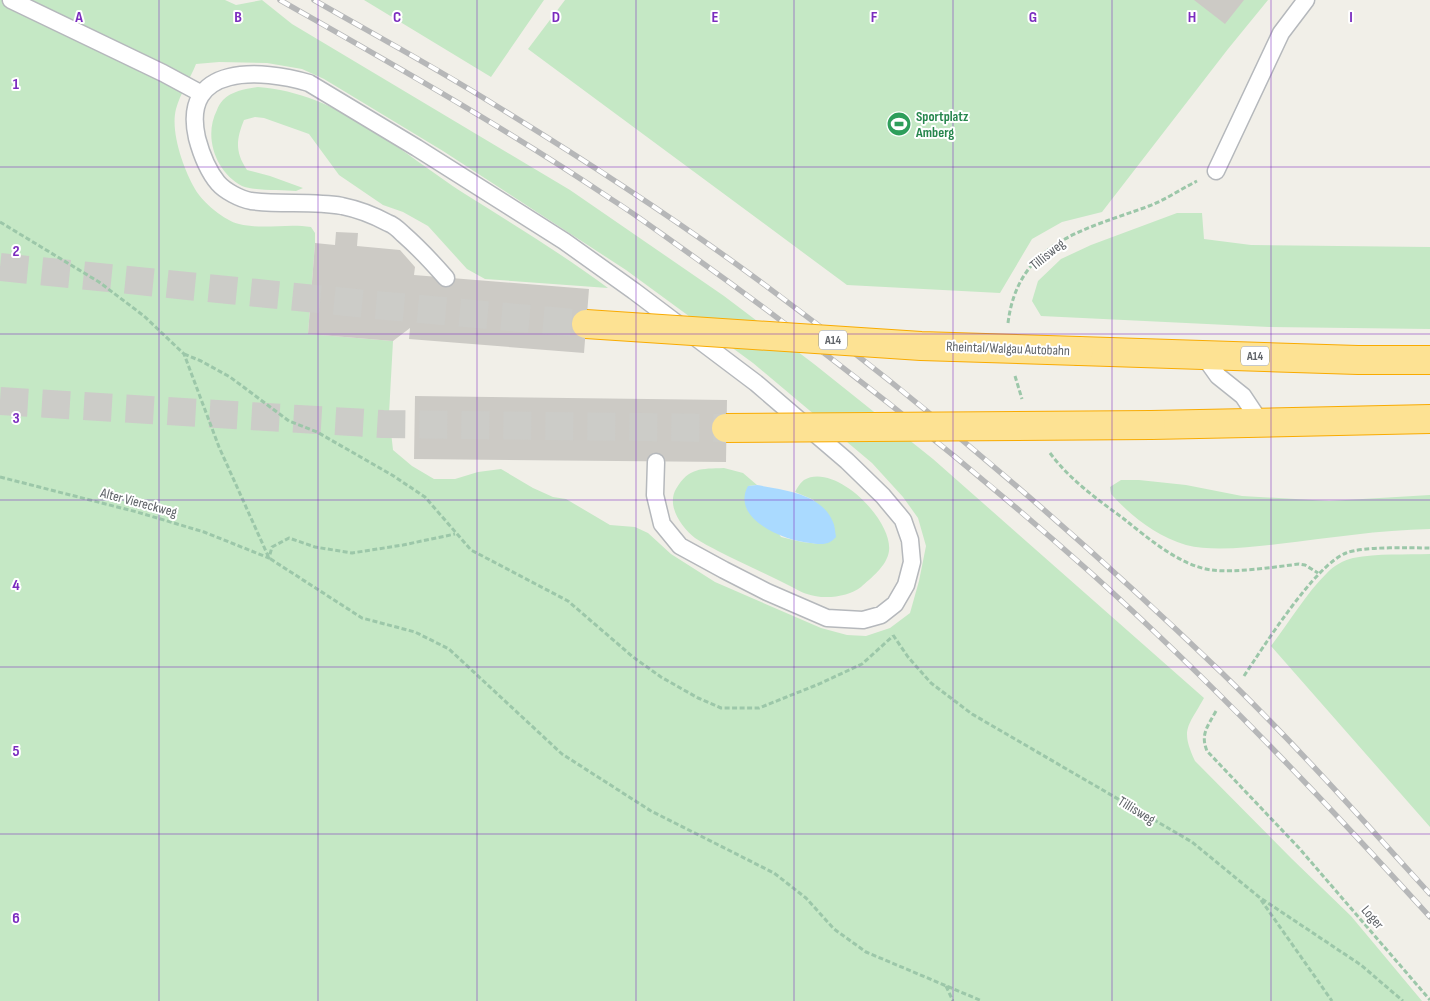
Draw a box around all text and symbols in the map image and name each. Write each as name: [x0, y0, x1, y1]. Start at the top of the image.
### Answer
text: A: [74, 8, 83, 27]
text: B: [234, 8, 242, 27]
text: C: [393, 8, 401, 27]
text: D: [552, 8, 560, 27]
text: E: [712, 8, 719, 27]
text: F: [871, 8, 878, 27]
text: G: [1029, 8, 1037, 27]
text: H: [1188, 8, 1196, 27]
text: I: [1349, 8, 1353, 27]
text: 1: [13, 75, 20, 94]
place label: Sportplatz Amberg: [915, 108, 969, 141]
sports icon: Sportplatz Amberg: [886, 111, 912, 137]
street label: Tillisweg: [1026, 235, 1069, 274]
text: 2: [12, 242, 20, 261]
road number: A14: [819, 330, 847, 350]
street label: Rheintal/Walgau Autobahn: [946, 338, 1070, 359]
road number: A14: [1241, 346, 1269, 366]
text: 3: [12, 409, 20, 428]
street label: Alter Viereckweg: [98, 484, 180, 521]
text: 4: [12, 576, 20, 595]
text: 5: [12, 742, 20, 761]
street label: Tillisweg: [1115, 793, 1159, 828]
street label: Loger: [1358, 902, 1388, 933]
text: 6: [12, 909, 20, 928]

